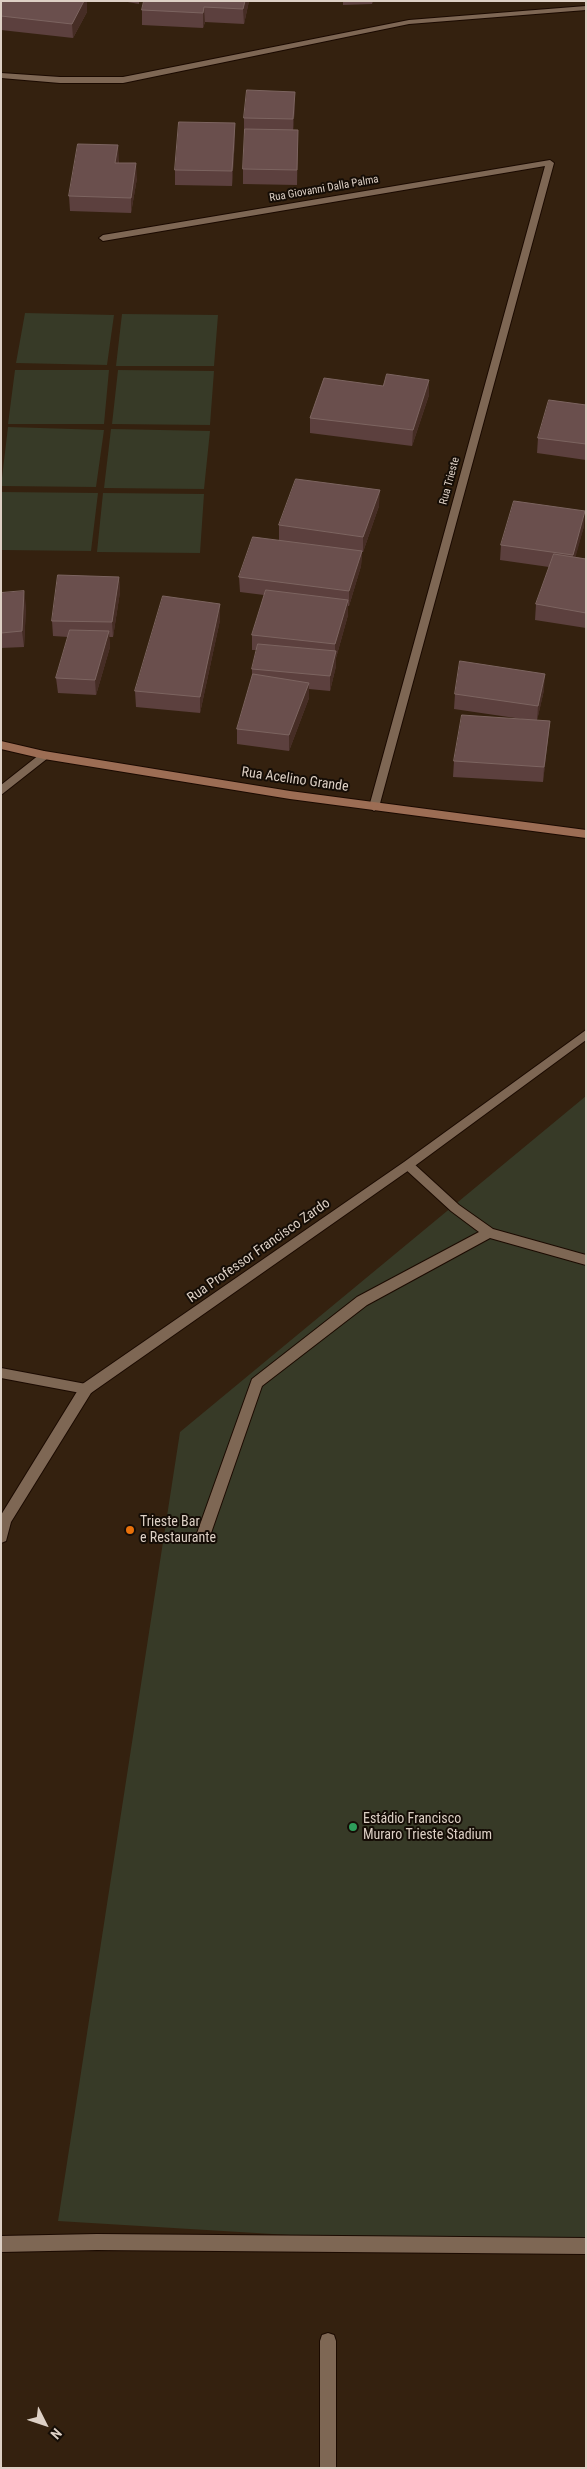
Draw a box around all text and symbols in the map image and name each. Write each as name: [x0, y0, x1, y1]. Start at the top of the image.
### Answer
street label: Rua Giovanni Dalla Palma: [268, 173, 380, 205]
street label: Rua Trieste: [437, 456, 463, 506]
street label: Rua Acelino Grande: [240, 764, 350, 796]
street label: Rua Professor Francisco Zardo: [185, 1195, 333, 1307]
place label: Trieste Bar e Restaurante: [140, 1514, 216, 1546]
marker: Trieste Bar e Restaurante: [124, 1524, 136, 1536]
place label: Estádio Francisco Muraro Trieste Stadium: [363, 1811, 492, 1844]
marker: Estádio Francisco Muraro Trieste Stadium: [347, 1821, 359, 1833]
north arrow: [20, 2399, 70, 2449]
text: N: [47, 2425, 65, 2442]

